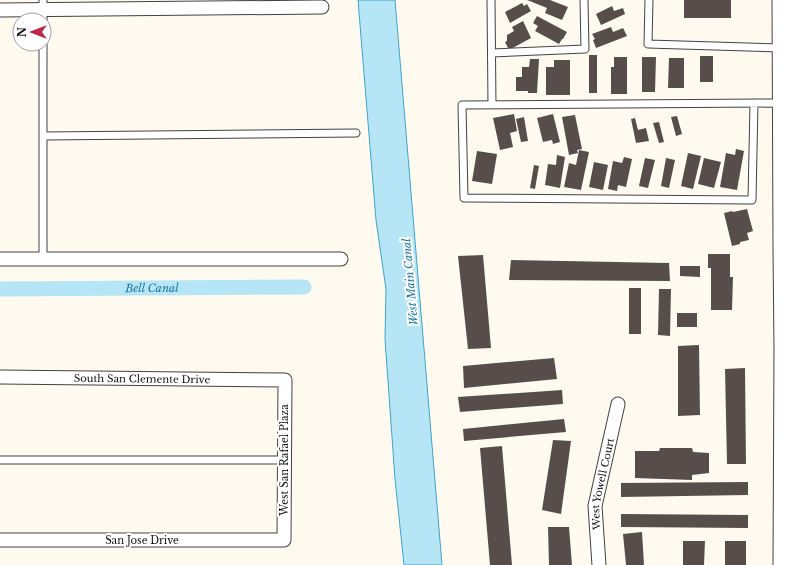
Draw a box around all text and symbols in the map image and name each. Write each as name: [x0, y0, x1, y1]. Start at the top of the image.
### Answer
north arrow: [12, 12, 52, 52]
text: N: [15, 26, 29, 37]
water label: West Main Canal: [399, 237, 421, 326]
water label: Bell Canal: [124, 281, 179, 295]
street label: South San Clemente Drive: [74, 372, 211, 386]
street label: West San Rafael Plaza: [278, 404, 291, 517]
street label: West Yowell Court: [589, 437, 617, 531]
street label: San Jose Drive: [105, 534, 179, 547]

